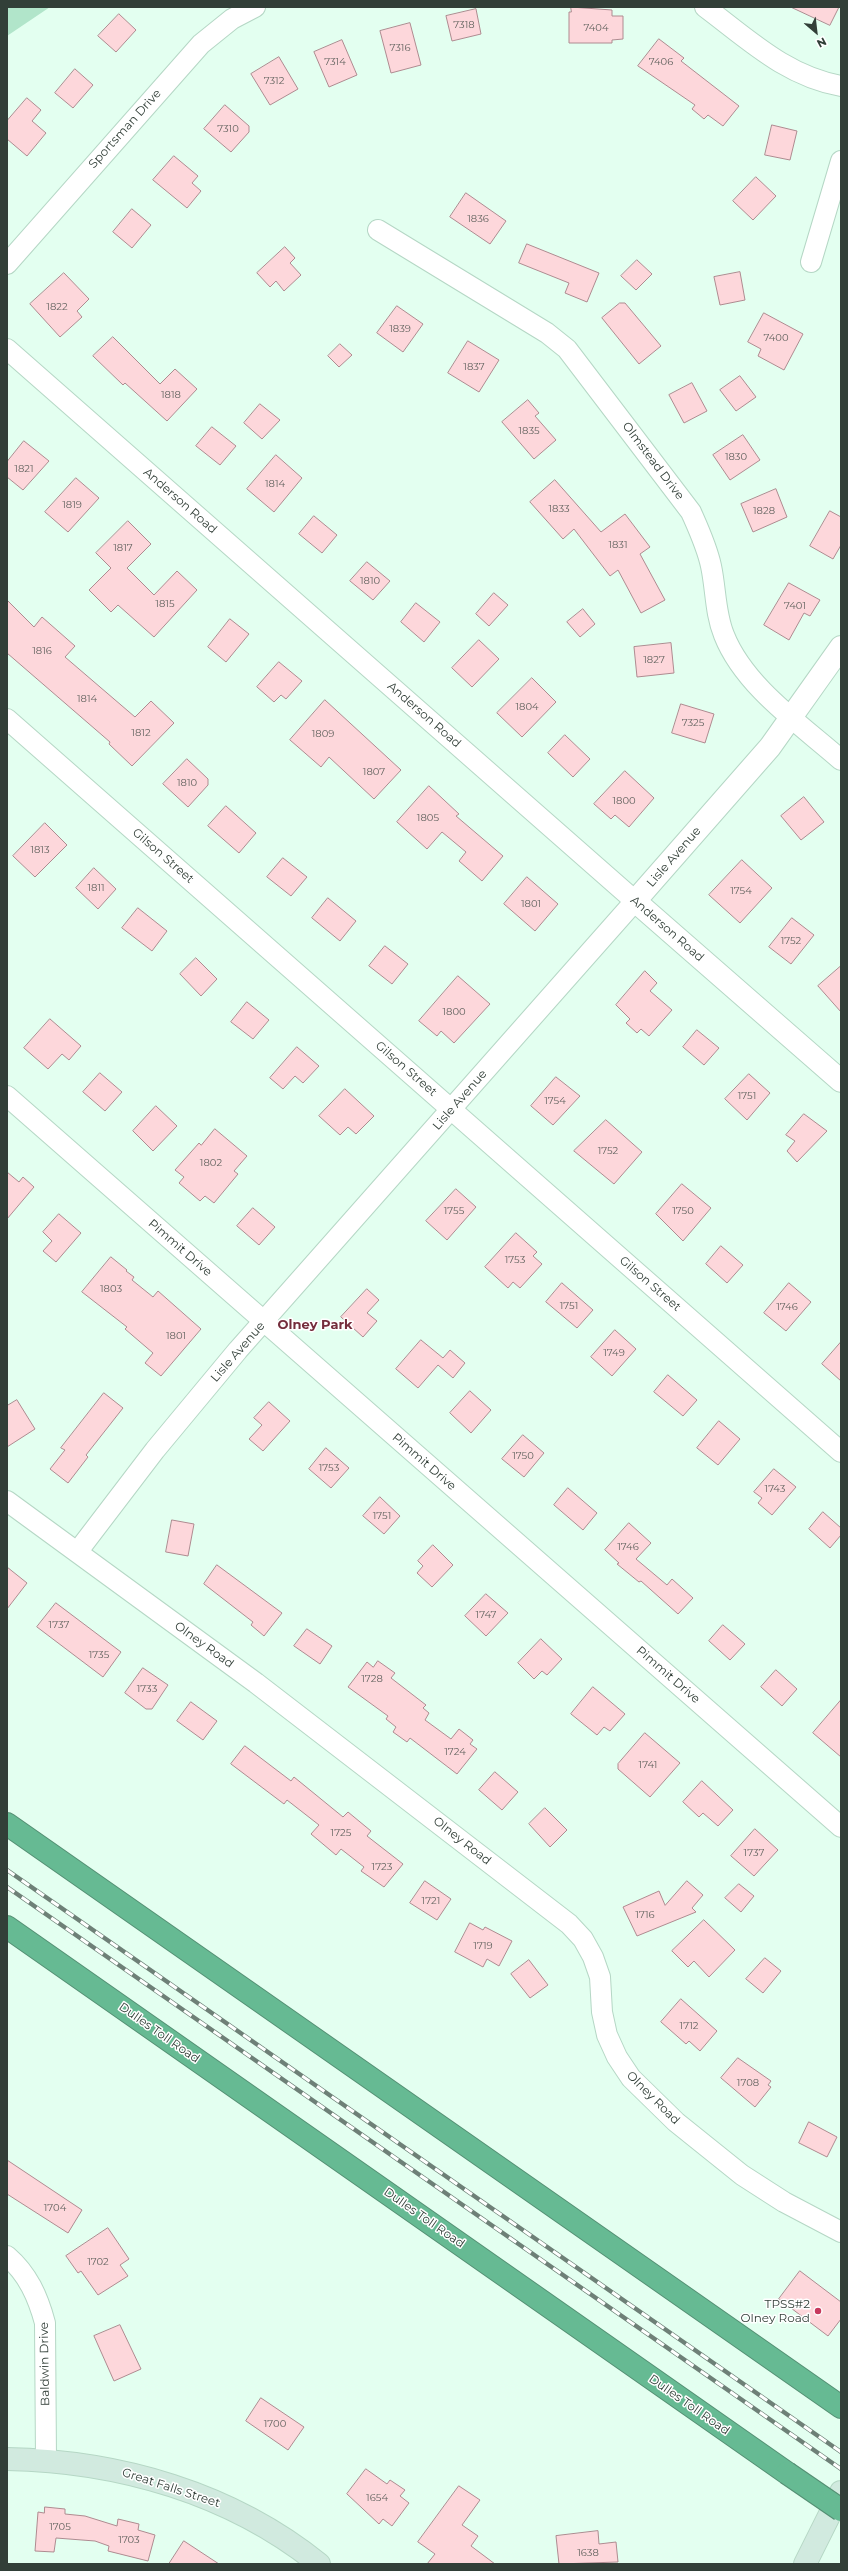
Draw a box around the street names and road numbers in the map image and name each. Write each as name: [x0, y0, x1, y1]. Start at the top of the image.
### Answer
street label: Sportsman Drive: [86, 87, 164, 171]
street label: Olmstead Drive: [619, 419, 687, 503]
street label: Anderson Road: [140, 465, 220, 537]
street label: Anderson Road: [384, 679, 464, 751]
street label: Lisle Avenue: [644, 824, 704, 890]
street label: Gilson Street: [129, 825, 197, 887]
street label: Anderson Road: [627, 893, 707, 965]
street label: Gilson Street: [372, 1038, 440, 1100]
street label: Lisle Avenue: [430, 1067, 490, 1133]
street label: Pimmit Drive: [145, 1216, 215, 1280]
street label: Gilson Street: [616, 1253, 684, 1315]
street label: Lisle Avenue: [208, 1319, 268, 1385]
street label: Pimmit Drive: [389, 1430, 459, 1494]
street label: Olney Road: [172, 1619, 236, 1671]
street label: Pimmit Drive: [633, 1643, 703, 1707]
street label: Olney Road: [430, 1814, 494, 1868]
street label: Dulles Toll Road: [116, 2000, 202, 2066]
street label: Olney Road: [623, 2068, 683, 2128]
street label: Dulles Toll Road: [381, 2185, 467, 2251]
street label: Baldwin Drive: [37, 2322, 53, 2406]
street label: Dulles Toll Road: [646, 2372, 732, 2438]
street label: Great Falls Street: [120, 2465, 222, 2511]

